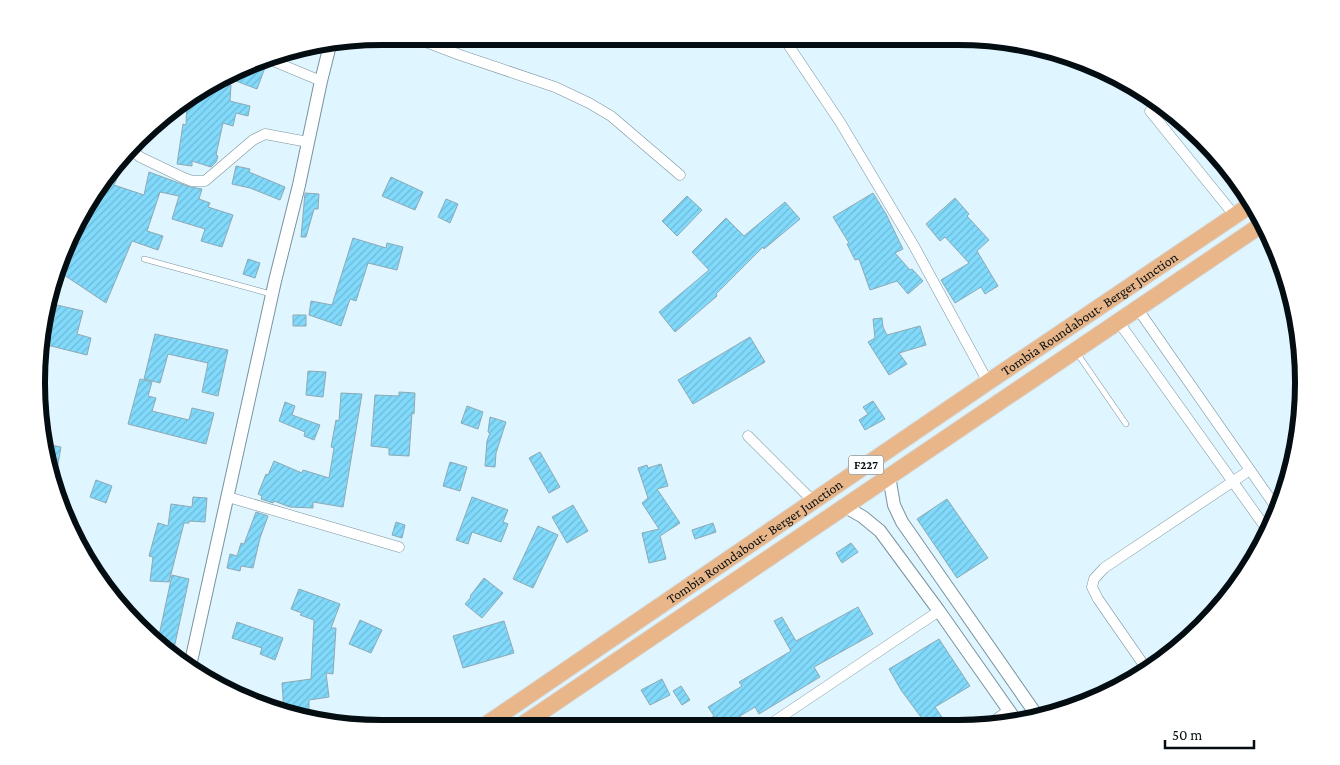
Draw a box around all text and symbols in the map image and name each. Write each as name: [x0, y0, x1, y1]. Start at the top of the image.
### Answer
street label: Tombia Roundabout- Berger Junction: [998, 248, 1181, 379]
road number: F227: [848, 456, 884, 474]
street label: Tombia Roundabout- Berger Junction: [663, 476, 846, 607]
scale bar: [1165, 718, 1254, 750]
text: 50 m: [1172, 727, 1202, 743]

